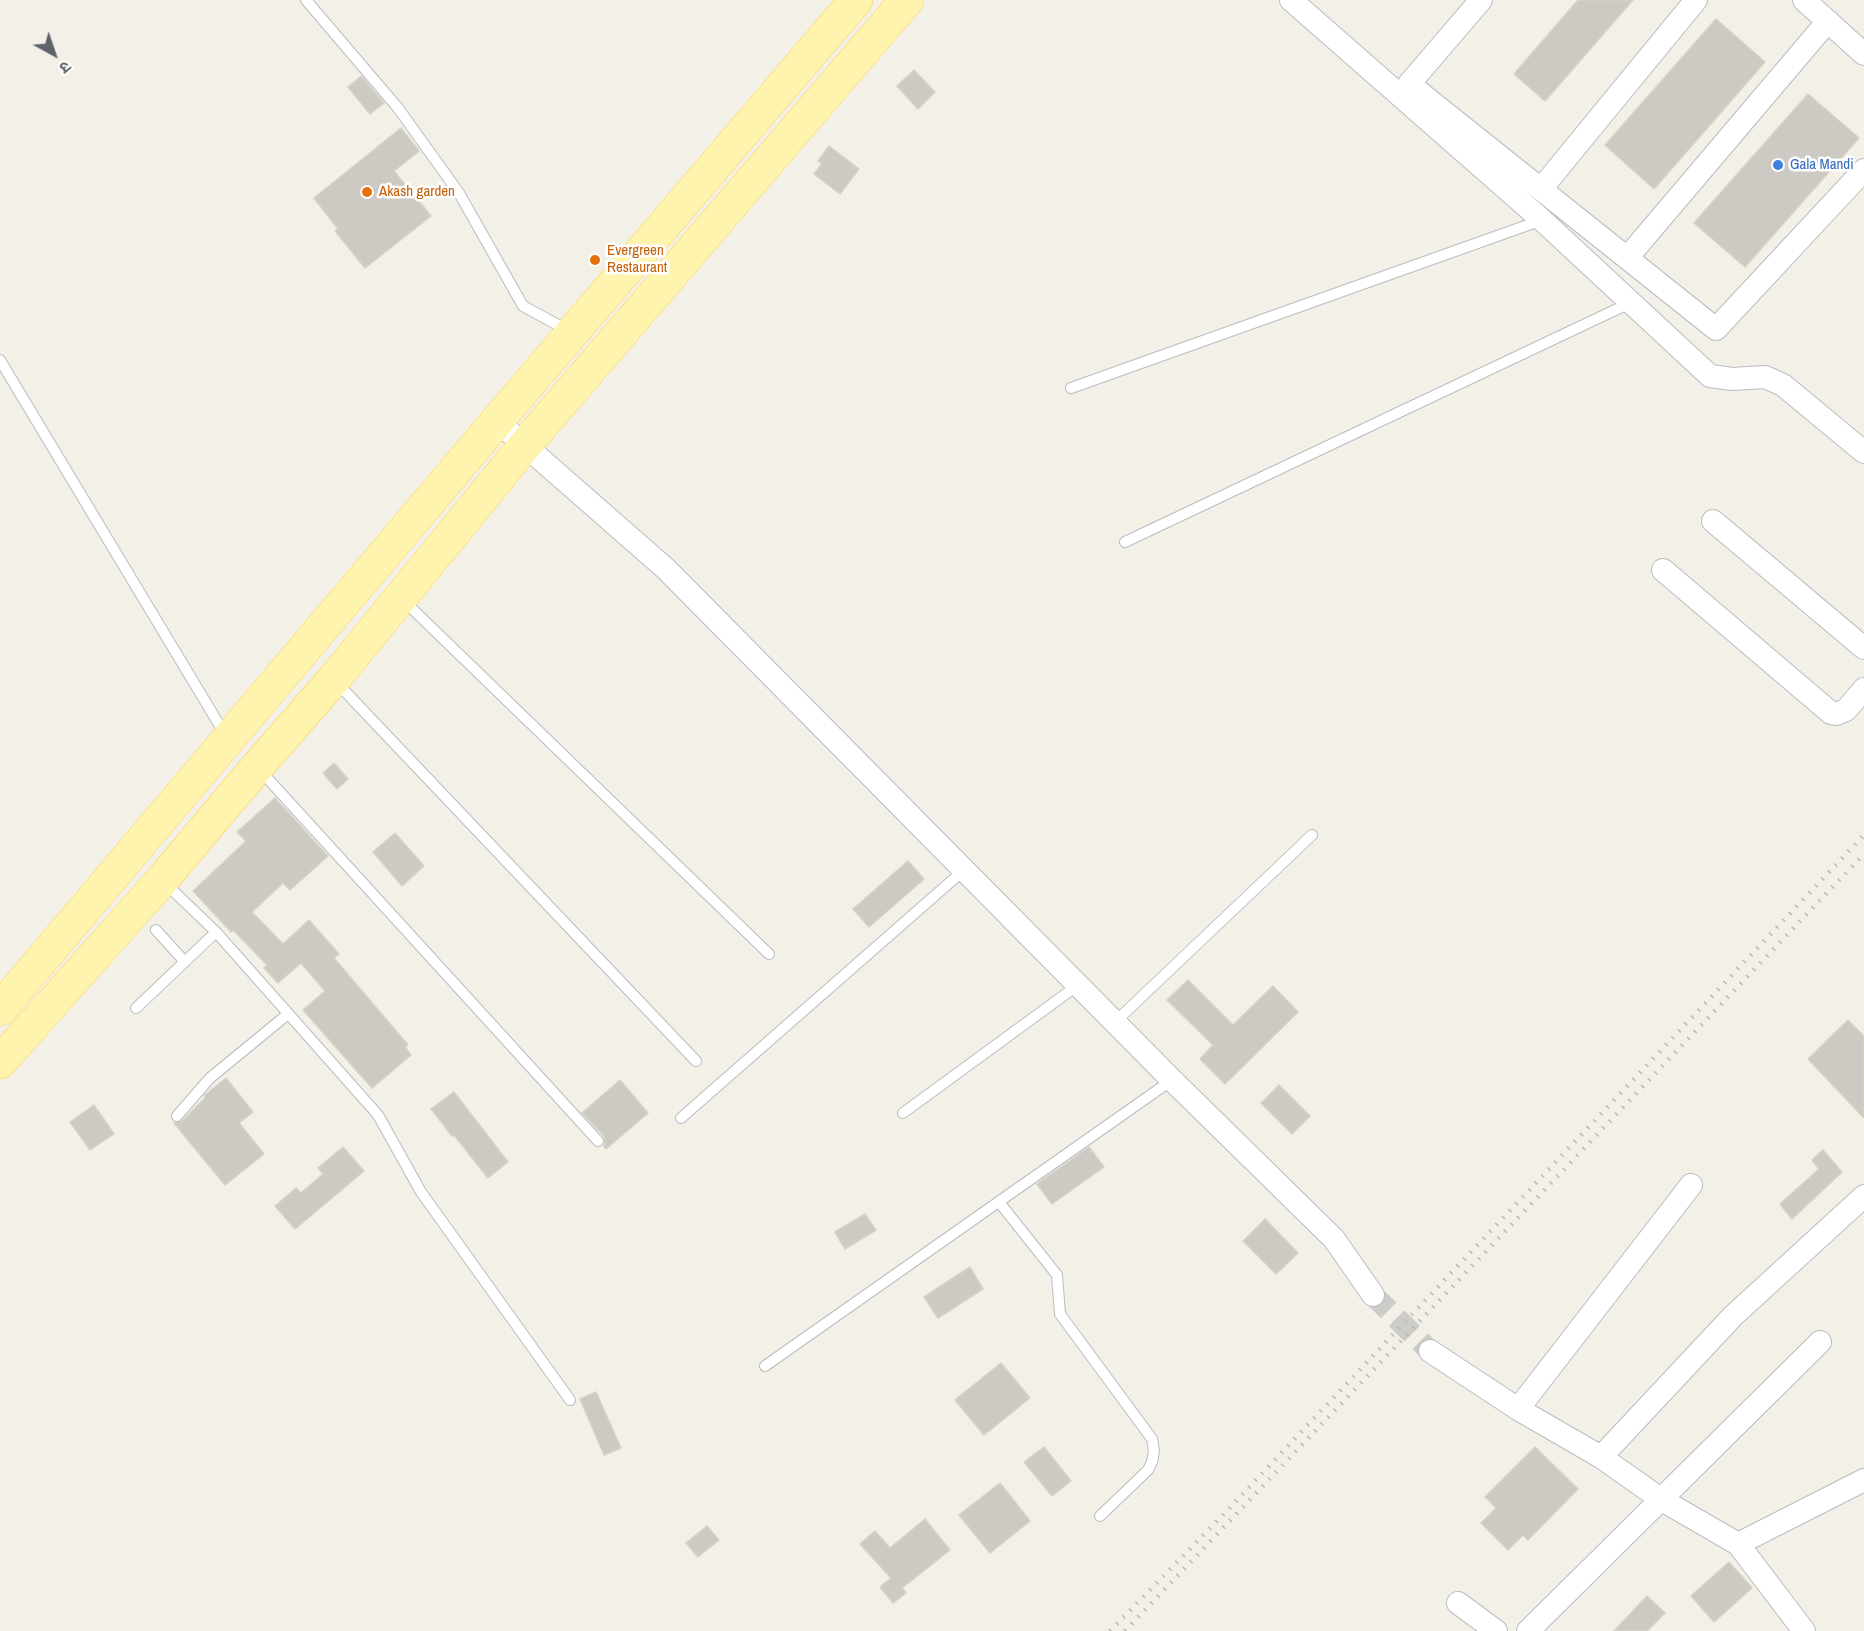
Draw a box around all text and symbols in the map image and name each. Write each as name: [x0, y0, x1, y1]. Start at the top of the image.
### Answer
north arrow: [24, 24, 84, 84]
text: उ: [55, 56, 76, 79]
place label: Gala Mandi: [1790, 156, 1854, 174]
marker: Gala Mandi: [1771, 158, 1785, 172]
place label: Akash garden: [379, 183, 455, 201]
marker: Akash garden: [360, 185, 374, 199]
place label: Evergreen Restaurant: [607, 242, 667, 277]
marker: Evergreen Restaurant: [588, 253, 602, 267]

